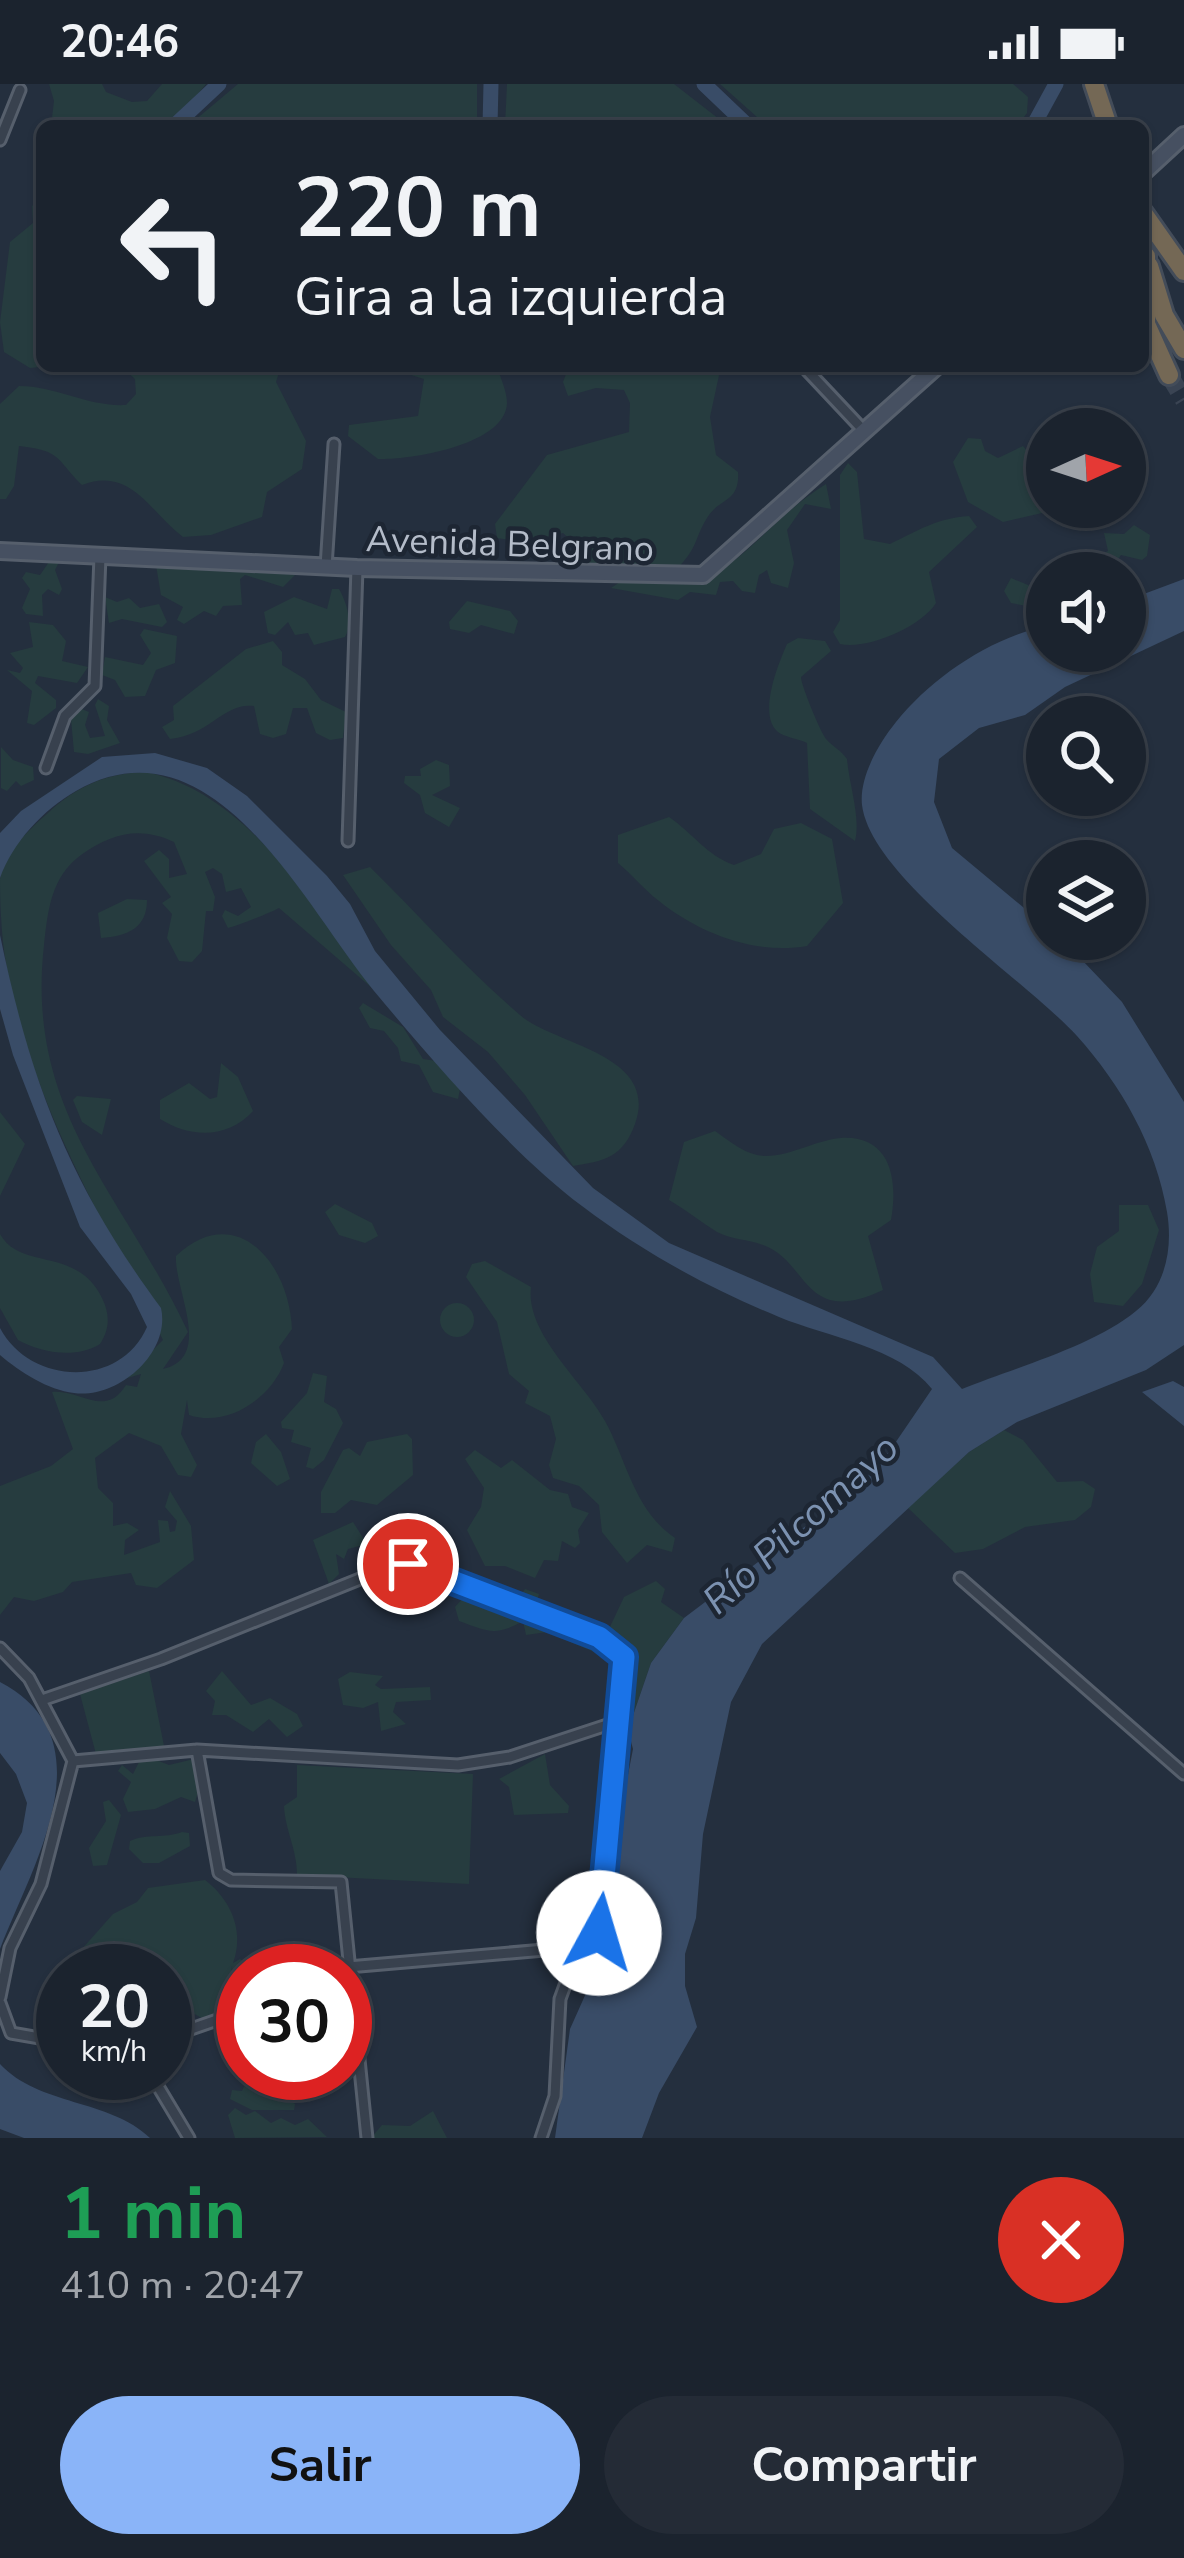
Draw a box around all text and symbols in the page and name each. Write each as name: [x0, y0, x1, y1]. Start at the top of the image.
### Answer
text: 20:46: [60, 12, 179, 73]
text: 220 m: [294, 151, 542, 266]
icon: left: [96, 168, 252, 324]
text: Gira a la izquierda: [294, 260, 727, 334]
north arrow: [1026, 408, 1146, 528]
map controls: [1026, 408, 1146, 960]
street label: Avenida Belgrano: [365, 515, 655, 574]
button: sound: [1026, 552, 1146, 672]
button: search: [1026, 696, 1146, 816]
button: layers: [1026, 840, 1146, 960]
water label: Río Pilcomayo: [692, 1422, 910, 1626]
pin: [357, 1513, 459, 1615]
icon: arrive: [375, 1531, 441, 1597]
position arrow: [536, 1870, 662, 1996]
speed limit sign: 30: [216, 1944, 372, 2100]
text: 20: [78, 1966, 150, 2048]
text: km/h: [81, 2031, 147, 2072]
text: 1 min: [60, 2165, 246, 2263]
button: close: [998, 2177, 1124, 2303]
text: 410 m · 20:47: [60, 2259, 305, 2312]
button: Salir: [60, 2396, 580, 2534]
button: Compartir: [604, 2396, 1124, 2534]

